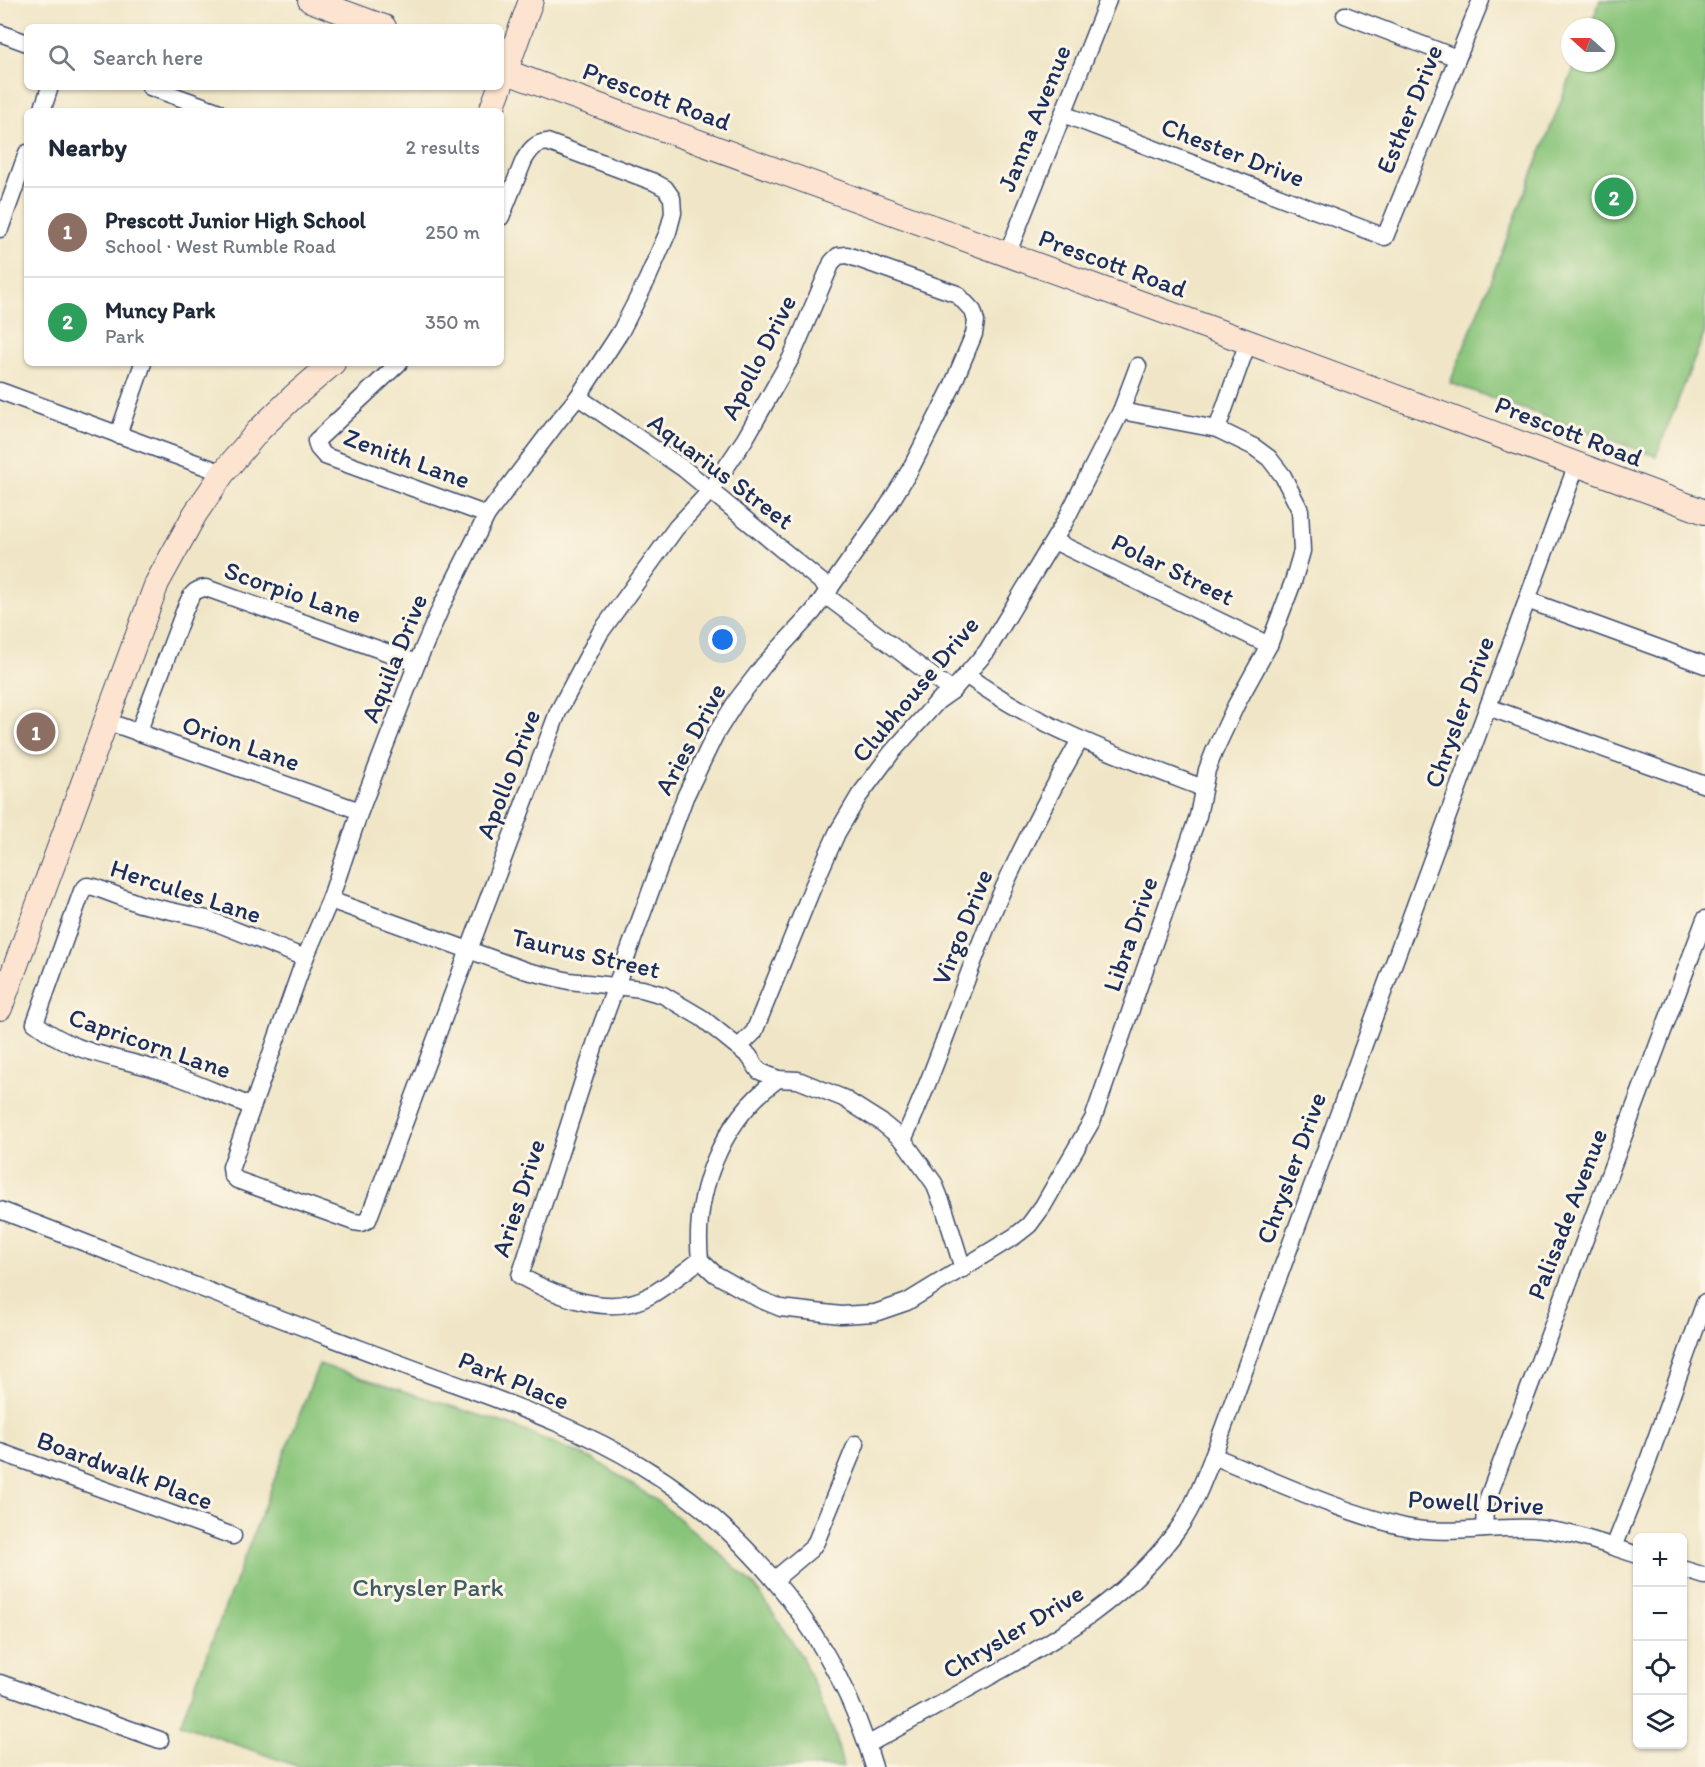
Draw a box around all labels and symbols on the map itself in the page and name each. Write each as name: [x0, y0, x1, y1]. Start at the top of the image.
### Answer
north arrow: [1561, 18, 1615, 72]
street label: Janna Avenue: [990, 40, 1078, 196]
street label: Esther Drive: [1369, 40, 1449, 178]
street label: Prescott Road: [578, 54, 736, 138]
street label: Chester Drive: [1157, 110, 1309, 194]
pin: 2: [1594, 174, 1634, 220]
street label: Prescott Road: [1034, 221, 1192, 305]
street label: Apollo Drive: [713, 289, 803, 425]
street label: Prescott Road: [1491, 388, 1648, 474]
street label: Aquarius Street: [642, 406, 800, 536]
street label: Zenith Lane: [340, 420, 474, 496]
street label: Polar Street: [1106, 526, 1240, 613]
street label: Scorpio Lane: [220, 554, 366, 630]
street label: Aquila Drive: [354, 589, 434, 727]
street label: Clubhouse Drive: [844, 609, 986, 769]
your location: [708, 625, 737, 654]
street label: Chrysler Drive: [1417, 632, 1501, 792]
street label: Aries Drive: [647, 678, 733, 800]
street label: Apollo Drive: [469, 705, 547, 843]
street label: Orion Lane: [178, 708, 304, 778]
pin: 1: [16, 710, 56, 754]
street label: Hercules Lane: [106, 852, 266, 930]
street label: Virgo Drive: [924, 864, 1000, 990]
street label: Libra Drive: [1095, 872, 1165, 996]
street label: Taurus Street: [509, 920, 663, 986]
street label: Capricorn Lane: [65, 1000, 235, 1086]
street label: Chrysler Drive: [1249, 1088, 1333, 1248]
street label: Palisade Avenue: [1520, 1124, 1614, 1304]
street label: Aries Drive: [484, 1135, 552, 1261]
street label: Park Place: [454, 1343, 574, 1417]
street label: Boardwalk Place: [33, 1423, 217, 1517]
street label: Powell Drive: [1407, 1482, 1545, 1522]
park label: Chrysler Park: [352, 1571, 504, 1603]
street label: Chrysler Drive: [937, 1576, 1089, 1686]

